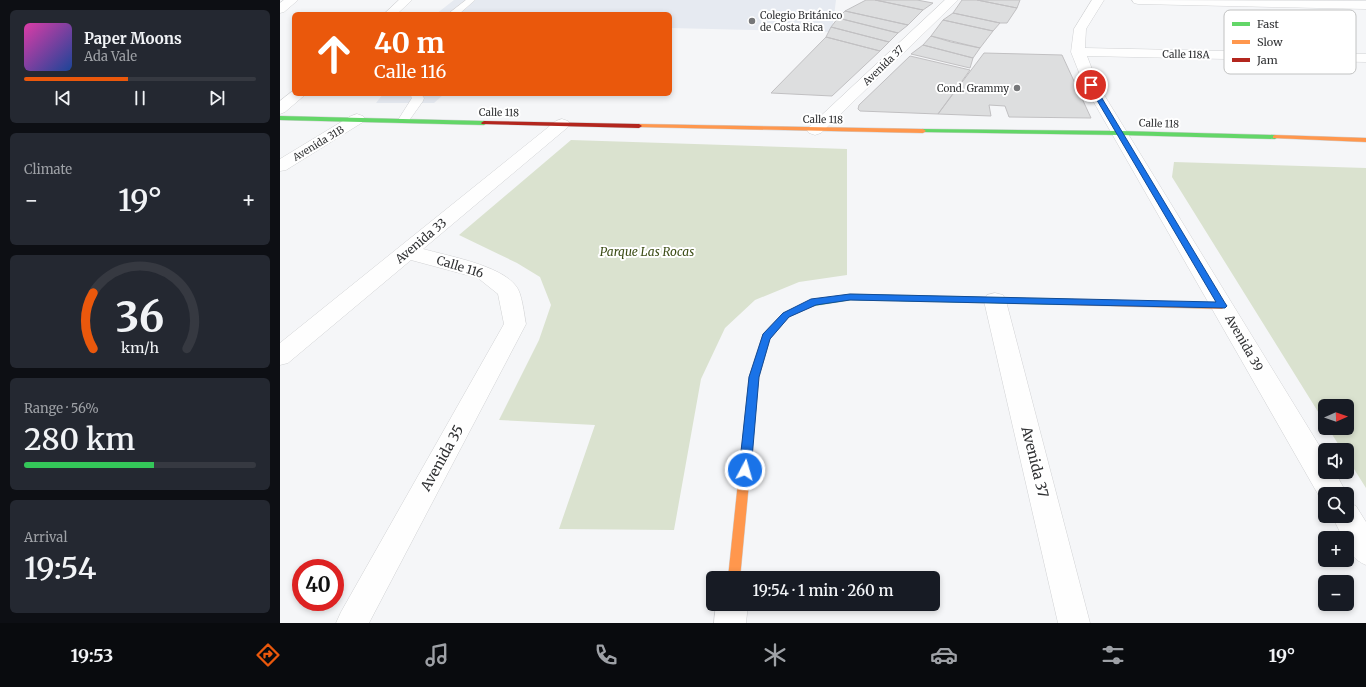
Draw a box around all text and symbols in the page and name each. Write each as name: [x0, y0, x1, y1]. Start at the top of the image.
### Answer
place label: Colegio Británico de Costa Rica: [760, 9, 842, 34]
legend: [1224, 10, 1356, 74]
marker: Colegio Británico de Costa Rica: [747, 16, 757, 26]
text: Fast: [1257, 17, 1280, 31]
text: 40 m: [374, 25, 445, 61]
icon: ahead: [308, 28, 360, 80]
text: Paper Moons: [84, 29, 182, 48]
text: Slow: [1257, 35, 1283, 49]
street label: Avenida 37: [859, 42, 907, 89]
text: Ada Vale: [84, 48, 137, 65]
street label: Calle 118A: [1162, 48, 1211, 61]
text: Jam: [1256, 53, 1278, 67]
text: Calle 116: [374, 60, 446, 83]
pin: [1074, 68, 1108, 102]
icon: arrive: [1080, 74, 1102, 96]
place label: Cond. Grammy: [937, 82, 1009, 95]
marker: Cond. Grammy: [1012, 83, 1022, 93]
icon: previous: [52, 87, 74, 109]
icon: pause: [129, 87, 151, 109]
icon: next: [206, 87, 228, 109]
street label: Calle 118: [479, 106, 519, 119]
street label: Calle 118: [803, 113, 843, 126]
street label: Calle 118: [1139, 116, 1179, 131]
street label: Avenida 31B: [289, 123, 346, 164]
text: Climate: [24, 161, 72, 178]
text: 19°: [118, 181, 162, 219]
text: −: [24, 186, 39, 214]
text: +: [241, 186, 256, 214]
street label: Avenida 33: [391, 215, 449, 267]
park label: Parque Las Rocas: [600, 244, 694, 259]
street label: Calle 116: [435, 252, 485, 281]
text: 36: [116, 291, 164, 343]
street label: Avenida 39: [1222, 311, 1267, 374]
text: km/h: [121, 339, 159, 357]
north arrow: [1318, 399, 1354, 435]
map controls: [1318, 399, 1354, 611]
text: Range · 56%: [24, 400, 99, 417]
text: 280 km: [24, 420, 135, 458]
street label: Avenida 35: [416, 422, 467, 495]
street label: Avenida 37: [1017, 424, 1053, 499]
button: sound: [1318, 443, 1354, 479]
position arrow: [724, 449, 766, 491]
button: search: [1318, 487, 1354, 523]
text: Arrival: [24, 529, 67, 546]
button: +: [1318, 531, 1354, 567]
text: 19:54: [24, 549, 97, 587]
speed limit sign: 40: [292, 559, 344, 611]
button: −: [1318, 575, 1354, 611]
text: 19:54 · 1 min · 260 m: [753, 581, 893, 600]
icon: directions: [254, 641, 282, 669]
icon: music: [423, 641, 451, 669]
icon: phone: [592, 641, 620, 669]
icon: climate: [761, 641, 789, 669]
icon: car: [930, 641, 958, 669]
icon: filters: [1099, 641, 1127, 669]
text: 19:53: [71, 644, 113, 667]
text: 19°: [1268, 644, 1295, 667]

